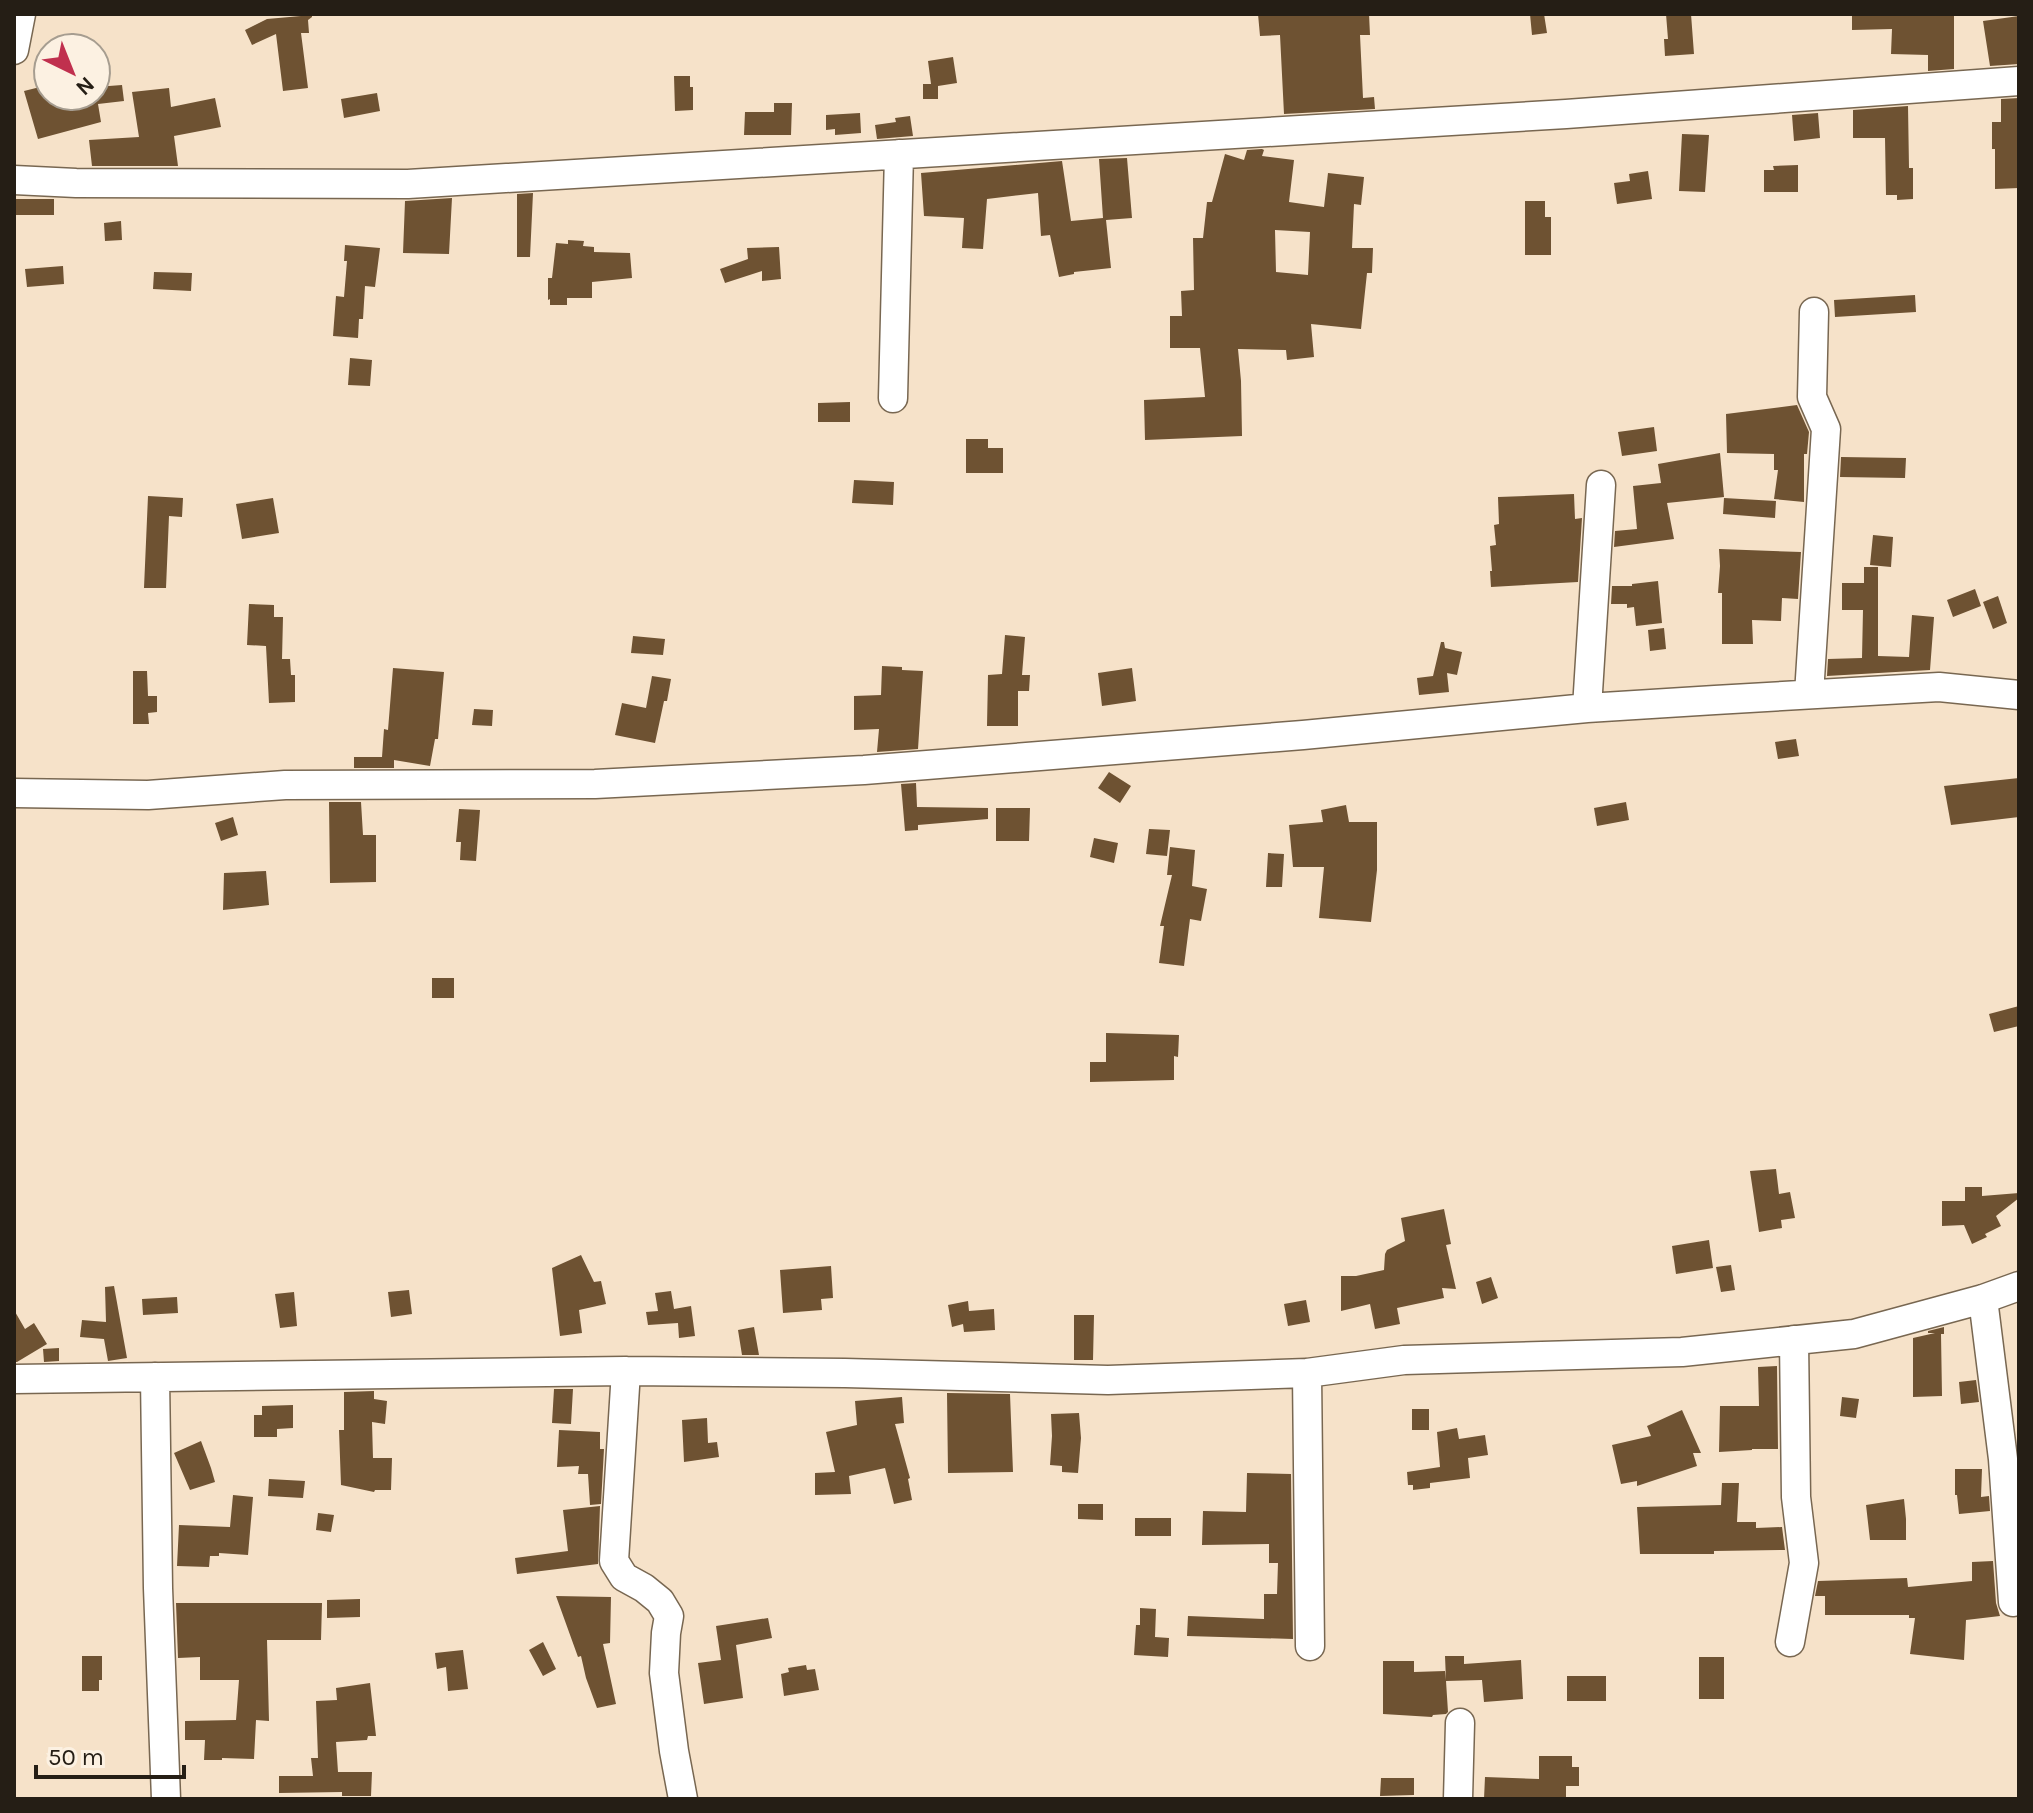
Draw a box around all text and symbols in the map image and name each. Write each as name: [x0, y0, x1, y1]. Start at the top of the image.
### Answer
north arrow: [32, 32, 112, 112]
text: N: [70, 71, 100, 101]
scale bar: [36, 1729, 184, 1779]
text: 50 m: [48, 1743, 104, 1771]

